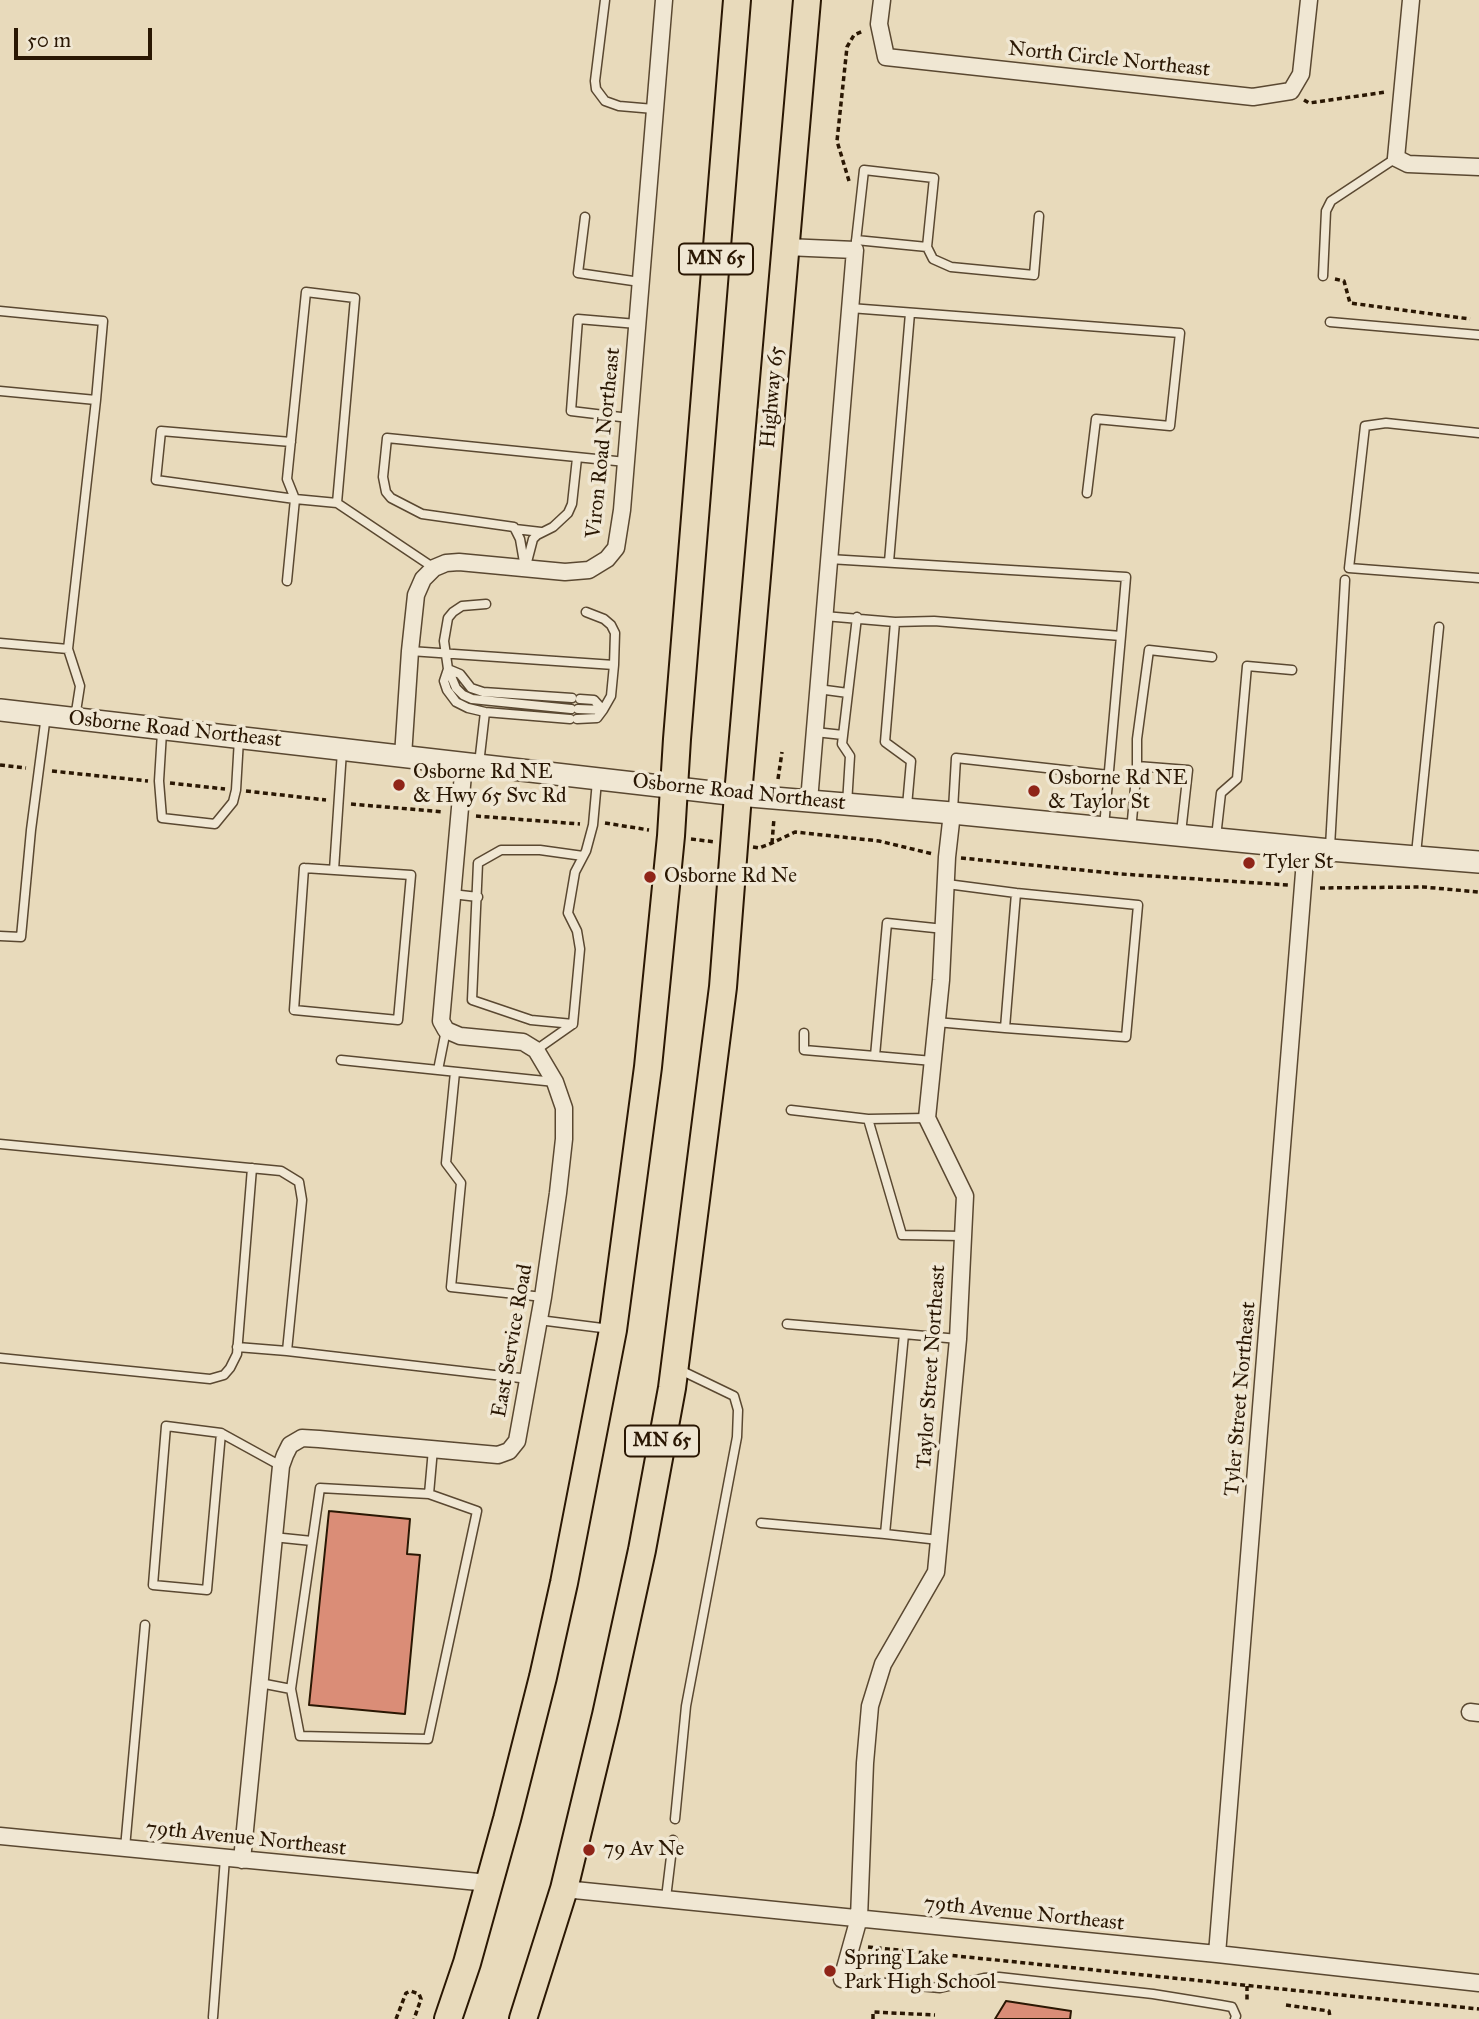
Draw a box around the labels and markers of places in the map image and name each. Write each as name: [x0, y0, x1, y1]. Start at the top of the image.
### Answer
place label: Osborne Rd NE & Hwy 65 Svc Rd: [413, 760, 567, 810]
place label: Osborne Rd NE & Taylor St: [1048, 766, 1188, 816]
marker: Osborne Rd NE & Hwy 65 Svc Rd: [391, 777, 407, 793]
marker: Osborne Rd NE & Taylor St: [1026, 783, 1042, 799]
place label: Tyler St: [1263, 850, 1333, 876]
marker: Tyler St: [1241, 855, 1257, 871]
place label: Osborne Rd Ne: [664, 864, 797, 890]
marker: Osborne Rd Ne: [642, 869, 658, 885]
place label: 79 Av Ne: [603, 1837, 684, 1863]
marker: 79 Av Ne: [581, 1842, 597, 1858]
place label: Spring Lake Park High School: [844, 1946, 996, 1996]
marker: Spring Lake Park High School: [822, 1963, 838, 1979]

